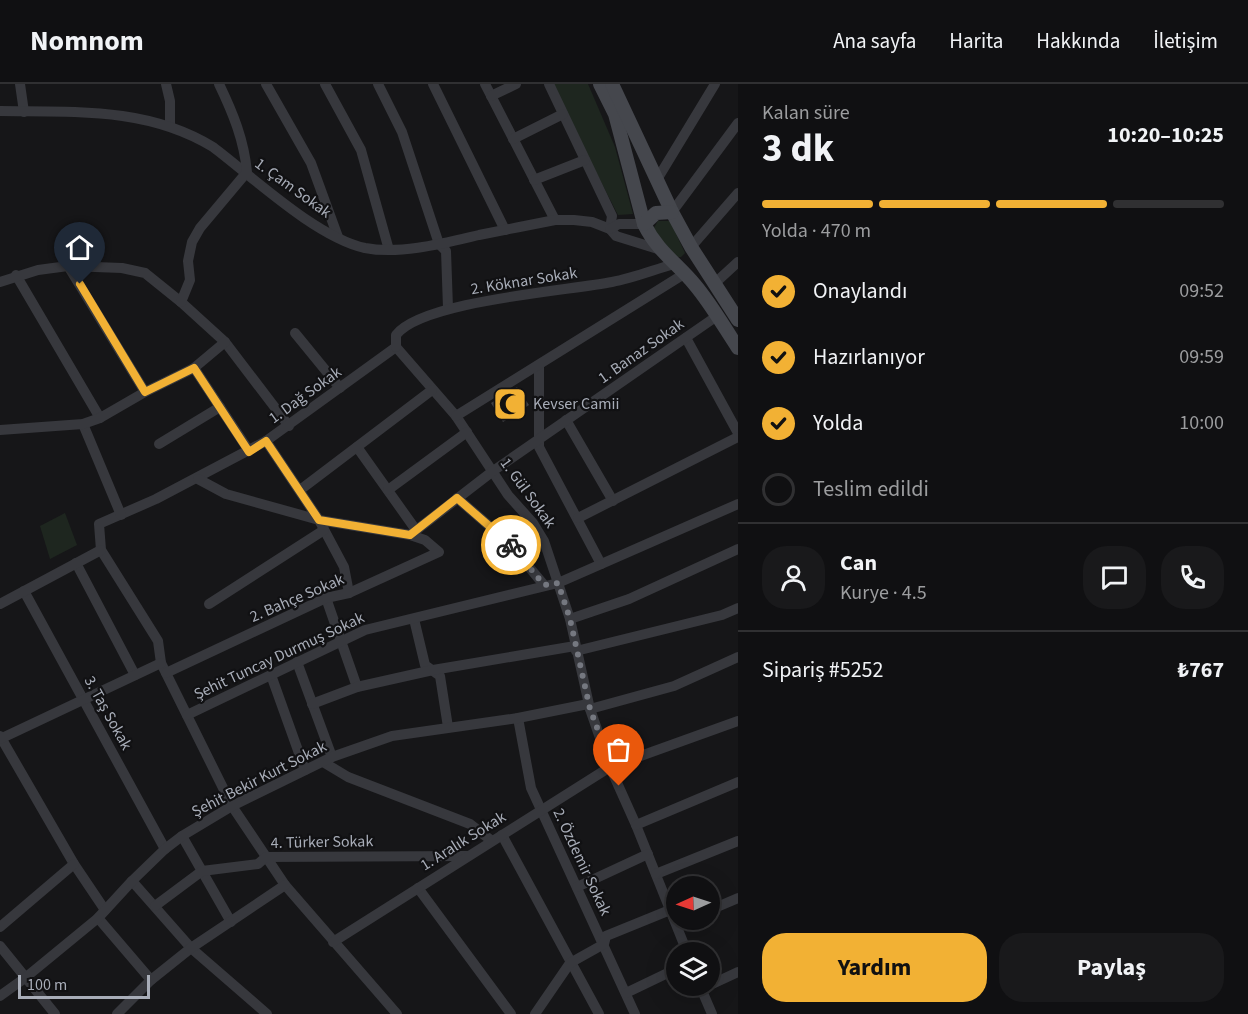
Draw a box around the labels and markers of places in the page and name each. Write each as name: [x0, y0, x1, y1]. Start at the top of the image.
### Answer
pin: [54, 222, 105, 284]
mosque icon: Kevser Camii: [492, 386, 528, 422]
place label: Kevser Camii: [533, 393, 619, 415]
pin: [593, 724, 644, 786]

